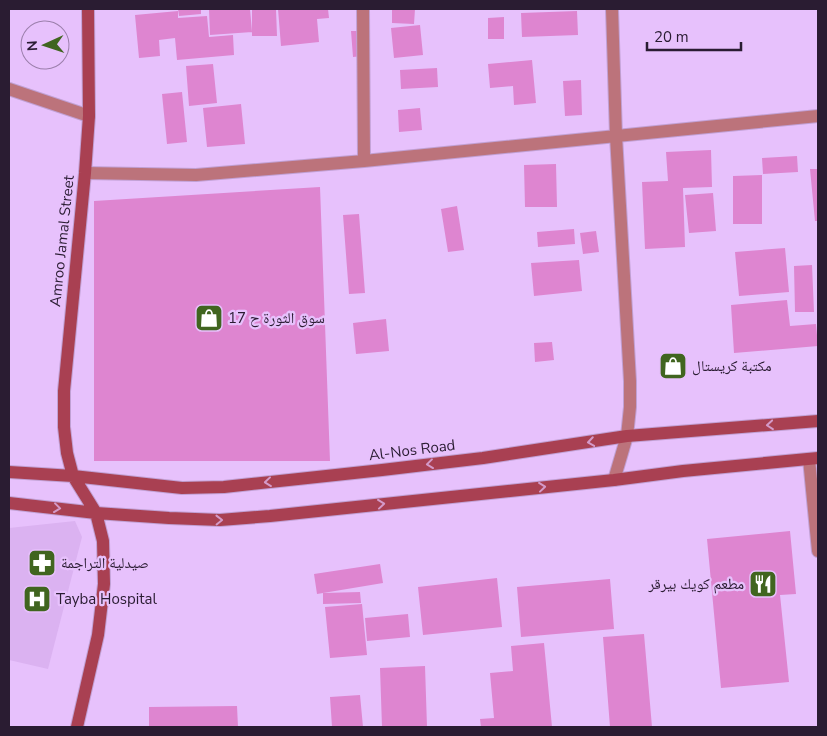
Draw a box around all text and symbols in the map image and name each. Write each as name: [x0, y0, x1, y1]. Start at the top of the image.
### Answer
north arrow: [20, 20, 70, 70]
scale bar: [647, 20, 741, 52]
text: 20 m: [654, 27, 689, 47]
text: N: [23, 40, 42, 51]
street label: Amroo Jamal Street: [45, 173, 79, 308]
shop icon: سوق الثورة ح 17: [194, 303, 224, 333]
place label: سوق الثورة ح 17: [228, 308, 325, 328]
shop icon: مكتبة كريستال: [658, 351, 688, 381]
place label: مكتبة كريستال: [692, 356, 772, 376]
one-way arrow: [765, 419, 773, 430]
street label: Al-Nos Road: [368, 435, 456, 465]
one-way arrow: [586, 436, 594, 447]
one-way arrow: [425, 458, 433, 469]
one-way arrow: [264, 476, 272, 487]
one-way arrow: [539, 482, 547, 493]
one-way arrow: [377, 499, 385, 510]
one-way arrow: [54, 502, 62, 513]
one-way arrow: [216, 515, 223, 525]
pharmacy icon: صيدلية التراجمة: [27, 548, 57, 578]
place label: صيدلية التراجمة: [61, 553, 149, 573]
restaurant icon: مطعم كويك بيرقر: [748, 569, 778, 599]
place label: مطعم كويك بيرقر: [648, 574, 744, 594]
hospital icon: Tayba Hospital: [22, 584, 52, 614]
place label: Tayba Hospital: [56, 589, 157, 609]

